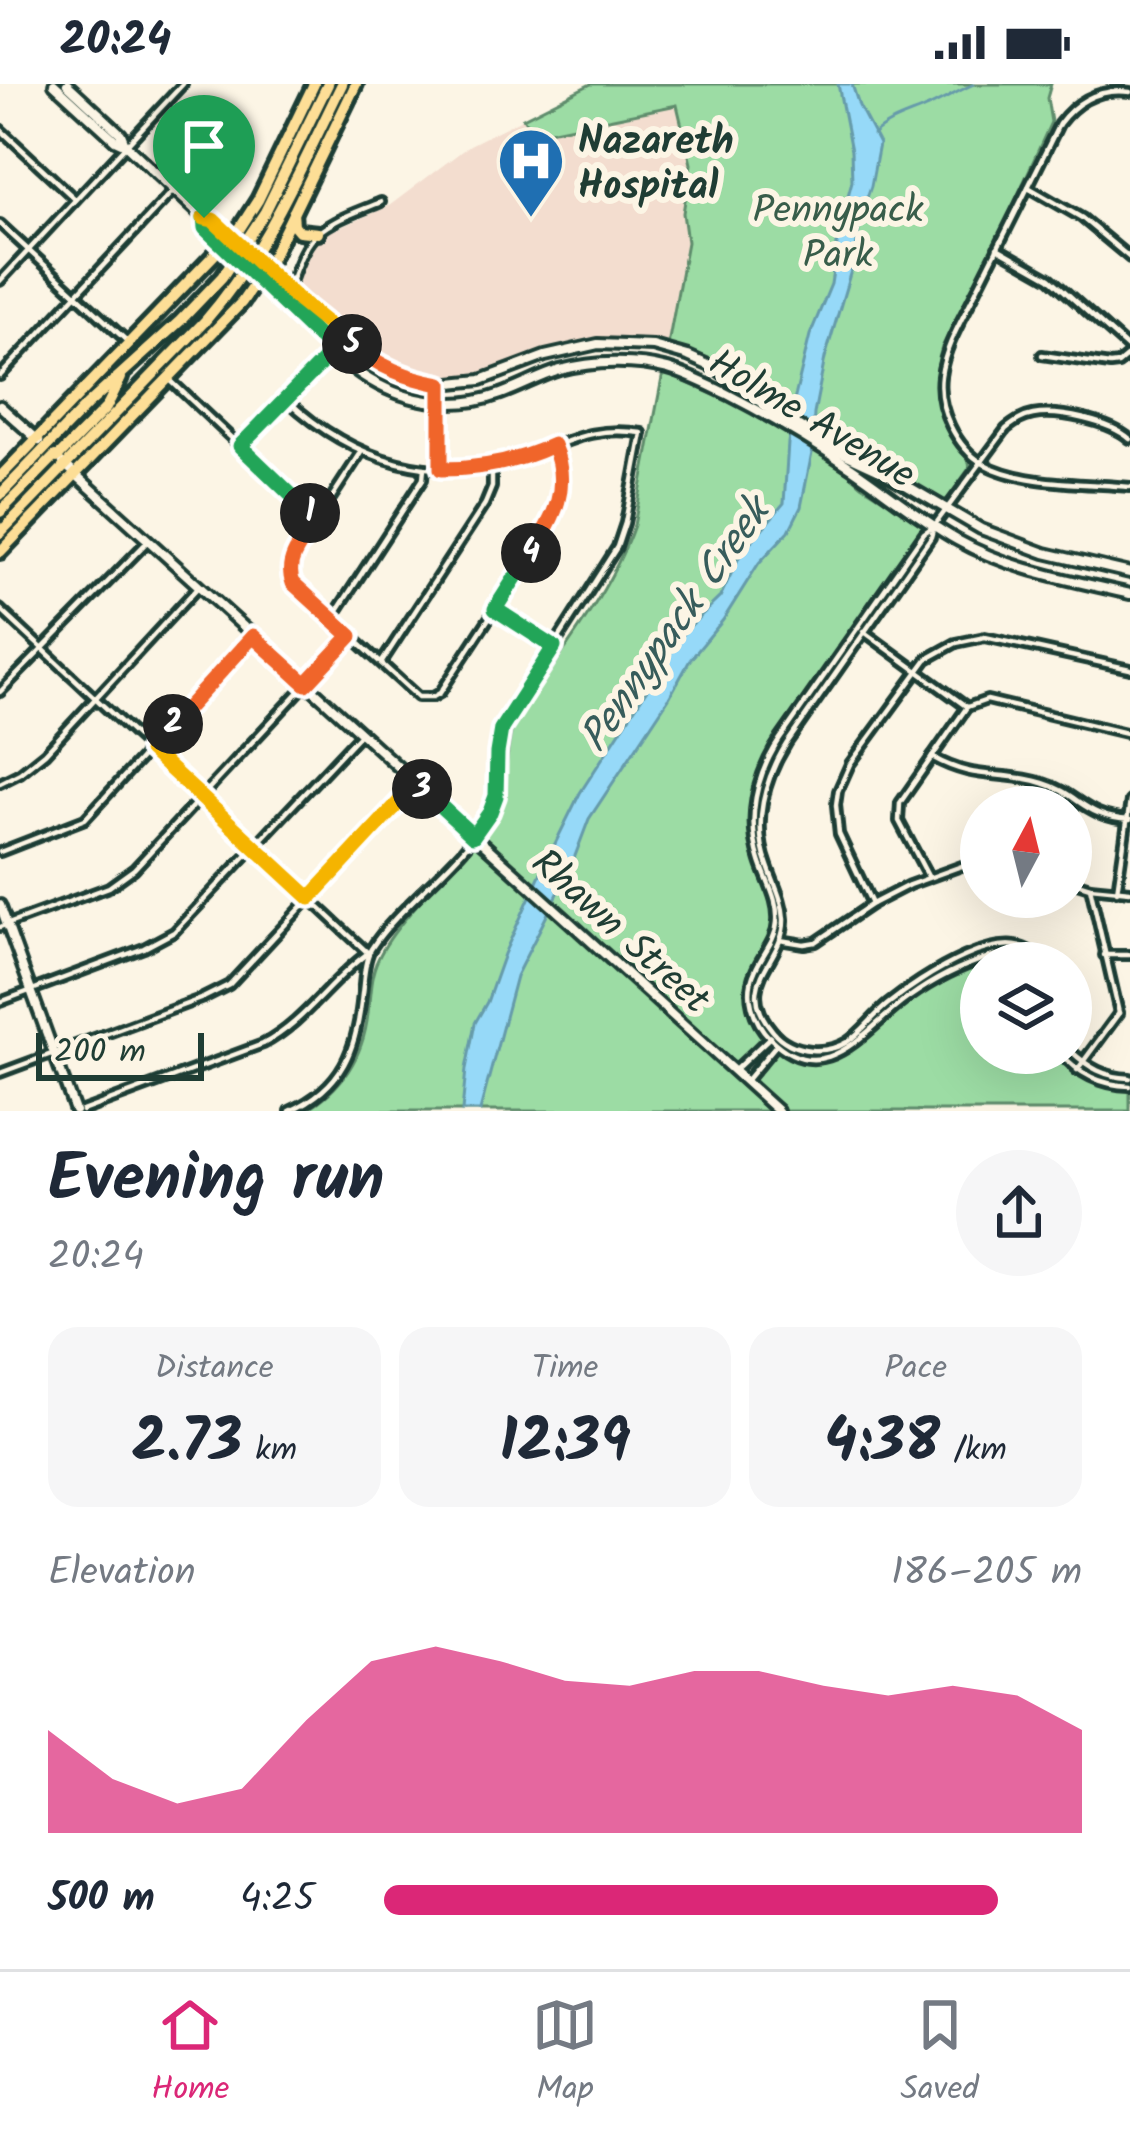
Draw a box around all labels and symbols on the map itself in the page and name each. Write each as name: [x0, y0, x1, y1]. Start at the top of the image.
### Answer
pin: [153, 95, 255, 218]
place label: Nazareth Hospital: [578, 112, 734, 219]
hospital icon: Nazareth Hospital: [496, 126, 566, 220]
park label: Pennypack Park: [752, 181, 924, 288]
pin: 5: [322, 314, 382, 374]
street label: Holme Avenue: [695, 334, 927, 507]
water label: Pennypack Creek: [563, 481, 792, 767]
pin: 1: [280, 483, 340, 543]
pin: 4: [501, 523, 561, 583]
pin: 2: [143, 694, 203, 754]
pin: 3: [392, 759, 452, 819]
north arrow: [960, 786, 1092, 918]
street label: Rhawn Street: [516, 835, 724, 1031]
scale bar: [36, 1027, 204, 1080]

